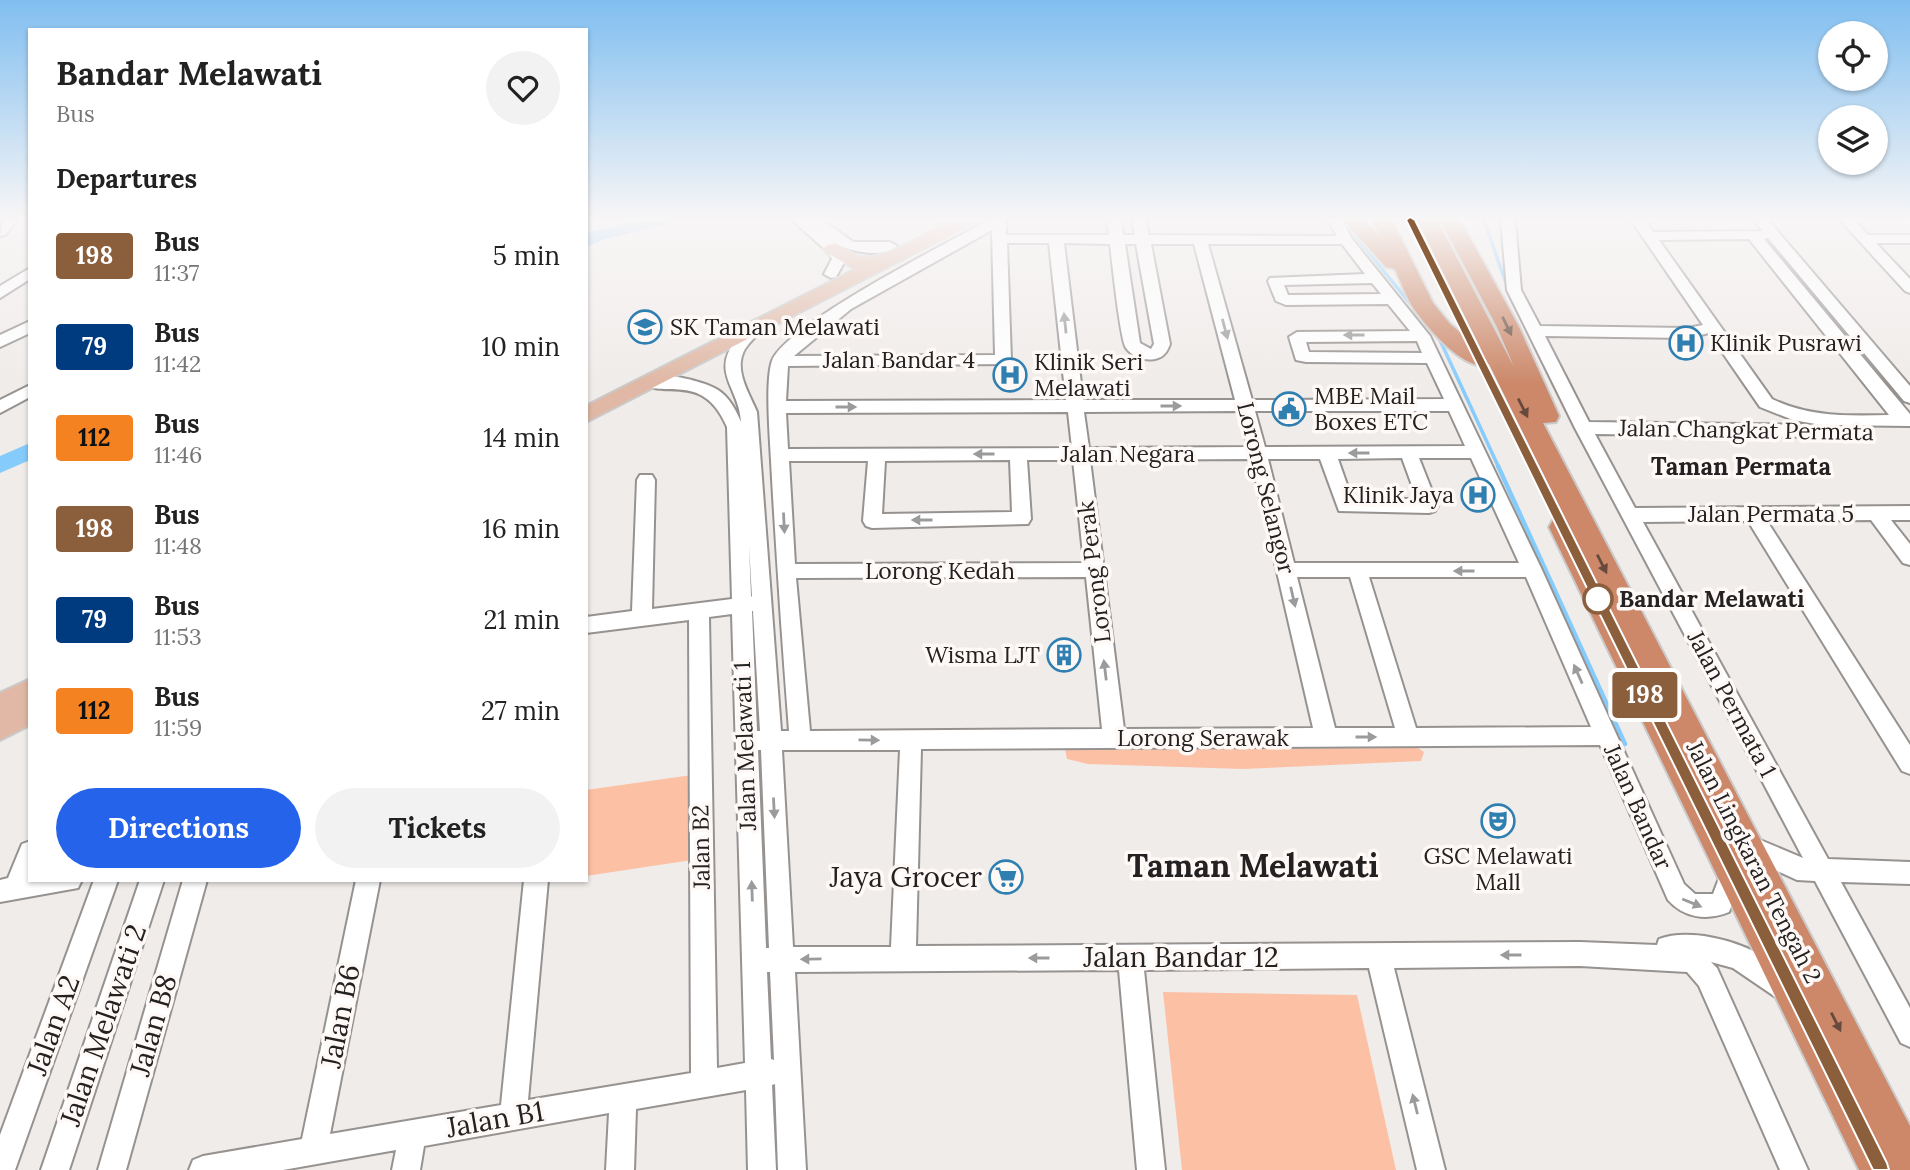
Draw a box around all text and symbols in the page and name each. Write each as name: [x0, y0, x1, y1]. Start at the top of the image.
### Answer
map controls: [1818, 21, 1888, 175]
button: locate: [1818, 21, 1888, 91]
button: heart: [486, 51, 560, 125]
text: Bandar Melawati: [56, 52, 322, 94]
text: Bus: [56, 99, 95, 128]
button: layers: [1818, 105, 1888, 175]
text: Departures: [56, 162, 197, 195]
text: Bus: [154, 225, 200, 258]
text: 5 min: [493, 239, 560, 272]
text: 198: [76, 240, 113, 271]
text: 11:37: [154, 258, 199, 287]
school or university icon: SK Taman Melawati: [626, 308, 664, 346]
one-way arrow: [1059, 311, 1070, 333]
place label: SK Taman Melawati: [670, 312, 880, 341]
text: Bus: [154, 316, 200, 349]
one-way arrow: [1501, 316, 1513, 336]
one-way arrow: [1220, 319, 1230, 340]
hospital icon: Klinik Pusrawi: [1667, 324, 1705, 362]
place label: Klinik Pusrawi: [1710, 328, 1862, 357]
one-way arrow: [1343, 329, 1365, 341]
text: 10 min: [481, 330, 560, 363]
text: 79: [82, 331, 107, 362]
street label: Jalan Bandar 4: [822, 345, 975, 374]
place label: Klinik Seri Melawati: [1034, 347, 1143, 402]
text: 11:42: [154, 349, 201, 378]
hospital icon: Klinik Seri Melawati: [991, 356, 1029, 394]
place label: MBE Mail Boxes ETC: [1314, 381, 1428, 436]
public building icon: MBE Mail Boxes ETC: [1270, 390, 1308, 428]
one-way arrow: [1518, 398, 1529, 418]
street label: Lorong Selangor: [1231, 399, 1302, 577]
one-way arrow: [1160, 400, 1182, 412]
one-way arrow: [835, 401, 857, 413]
text: Bus: [154, 407, 200, 440]
street label: Jalan Changkat Permata: [1617, 413, 1874, 446]
text: 14 min: [483, 421, 560, 454]
text: 112: [78, 422, 111, 453]
street label: Jalan Negara: [1060, 439, 1195, 468]
text: 11:46: [154, 440, 202, 469]
one-way arrow: [1347, 447, 1369, 459]
one-way arrow: [973, 448, 995, 460]
district label: Taman Permata: [1651, 451, 1831, 482]
hospital icon: Klinik Jaya: [1459, 476, 1497, 514]
place label: Klinik Jaya: [1343, 480, 1454, 509]
text: Bus: [154, 498, 200, 531]
street label: Lorong Perak: [1070, 499, 1117, 645]
street label: Jalan Permata 5: [1687, 499, 1854, 528]
text: 16 min: [482, 512, 560, 545]
text: 198: [76, 513, 113, 544]
one-way arrow: [778, 513, 789, 535]
one-way arrow: [910, 514, 932, 526]
text: 11:48: [154, 531, 202, 560]
one-way arrow: [1596, 554, 1608, 574]
street label: Lorong Kedah: [865, 556, 1015, 585]
one-way arrow: [1453, 565, 1475, 577]
marker: Bandar Melawati: [1583, 584, 1613, 614]
place label: Bandar Melawati: [1619, 584, 1804, 613]
one-way arrow: [1288, 586, 1299, 608]
text: Bus: [154, 589, 200, 622]
text: 21 min: [483, 603, 560, 636]
text: 79: [82, 604, 107, 635]
text: 11:53: [154, 622, 202, 651]
street label: Jalan Permata 1: [1681, 625, 1783, 782]
building icon: Wisma LJT: [1045, 636, 1083, 674]
place label: Wisma LJT: [925, 640, 1040, 669]
one-way arrow: [1100, 659, 1111, 681]
street label: Jalan Melawati 1: [727, 661, 762, 832]
one-way arrow: [1572, 664, 1584, 684]
line badge: 198: [1605, 672, 1685, 718]
text: 198: [1626, 679, 1664, 710]
text: Bus: [154, 680, 200, 713]
text: 27 min: [481, 694, 560, 727]
text: 112: [78, 695, 111, 726]
text: 11:59: [154, 713, 202, 742]
street label: Lorong Serawak: [1117, 723, 1290, 752]
one-way arrow: [1355, 731, 1377, 743]
one-way arrow: [858, 734, 880, 746]
street label: Jalan Lingkaran Tengah 2: [1680, 735, 1828, 988]
street label: Jalan Bandar: [1598, 739, 1679, 874]
button: Directions: [56, 788, 301, 868]
button: Tickets: [315, 788, 560, 868]
one-way arrow: [769, 797, 780, 819]
theatre icon: GSC Melawati Mall: [1479, 802, 1517, 840]
street label: Jalan B2: [685, 804, 716, 891]
place label: GSC Melawati Mall: [1423, 841, 1573, 896]
district label: Taman Melawati: [1127, 845, 1379, 886]
supermarket icon: Jaya Grocer: [987, 858, 1025, 896]
place label: Jaya Grocer: [829, 859, 982, 895]
one-way arrow: [746, 880, 757, 902]
one-way arrow: [1682, 897, 1703, 908]
street label: Jalan Melawati 2: [51, 920, 154, 1131]
street label: Jalan Bandar 12: [1082, 939, 1279, 975]
one-way arrow: [1500, 949, 1522, 961]
one-way arrow: [1028, 952, 1050, 964]
one-way arrow: [800, 953, 822, 965]
street label: Jalan B6: [312, 961, 368, 1072]
street label: Jalan A2: [18, 970, 88, 1081]
street label: Jalan B8: [121, 970, 185, 1081]
one-way arrow: [1830, 1012, 1841, 1032]
street label: Jalan B1: [442, 1093, 547, 1145]
one-way arrow: [1409, 1093, 1420, 1115]

